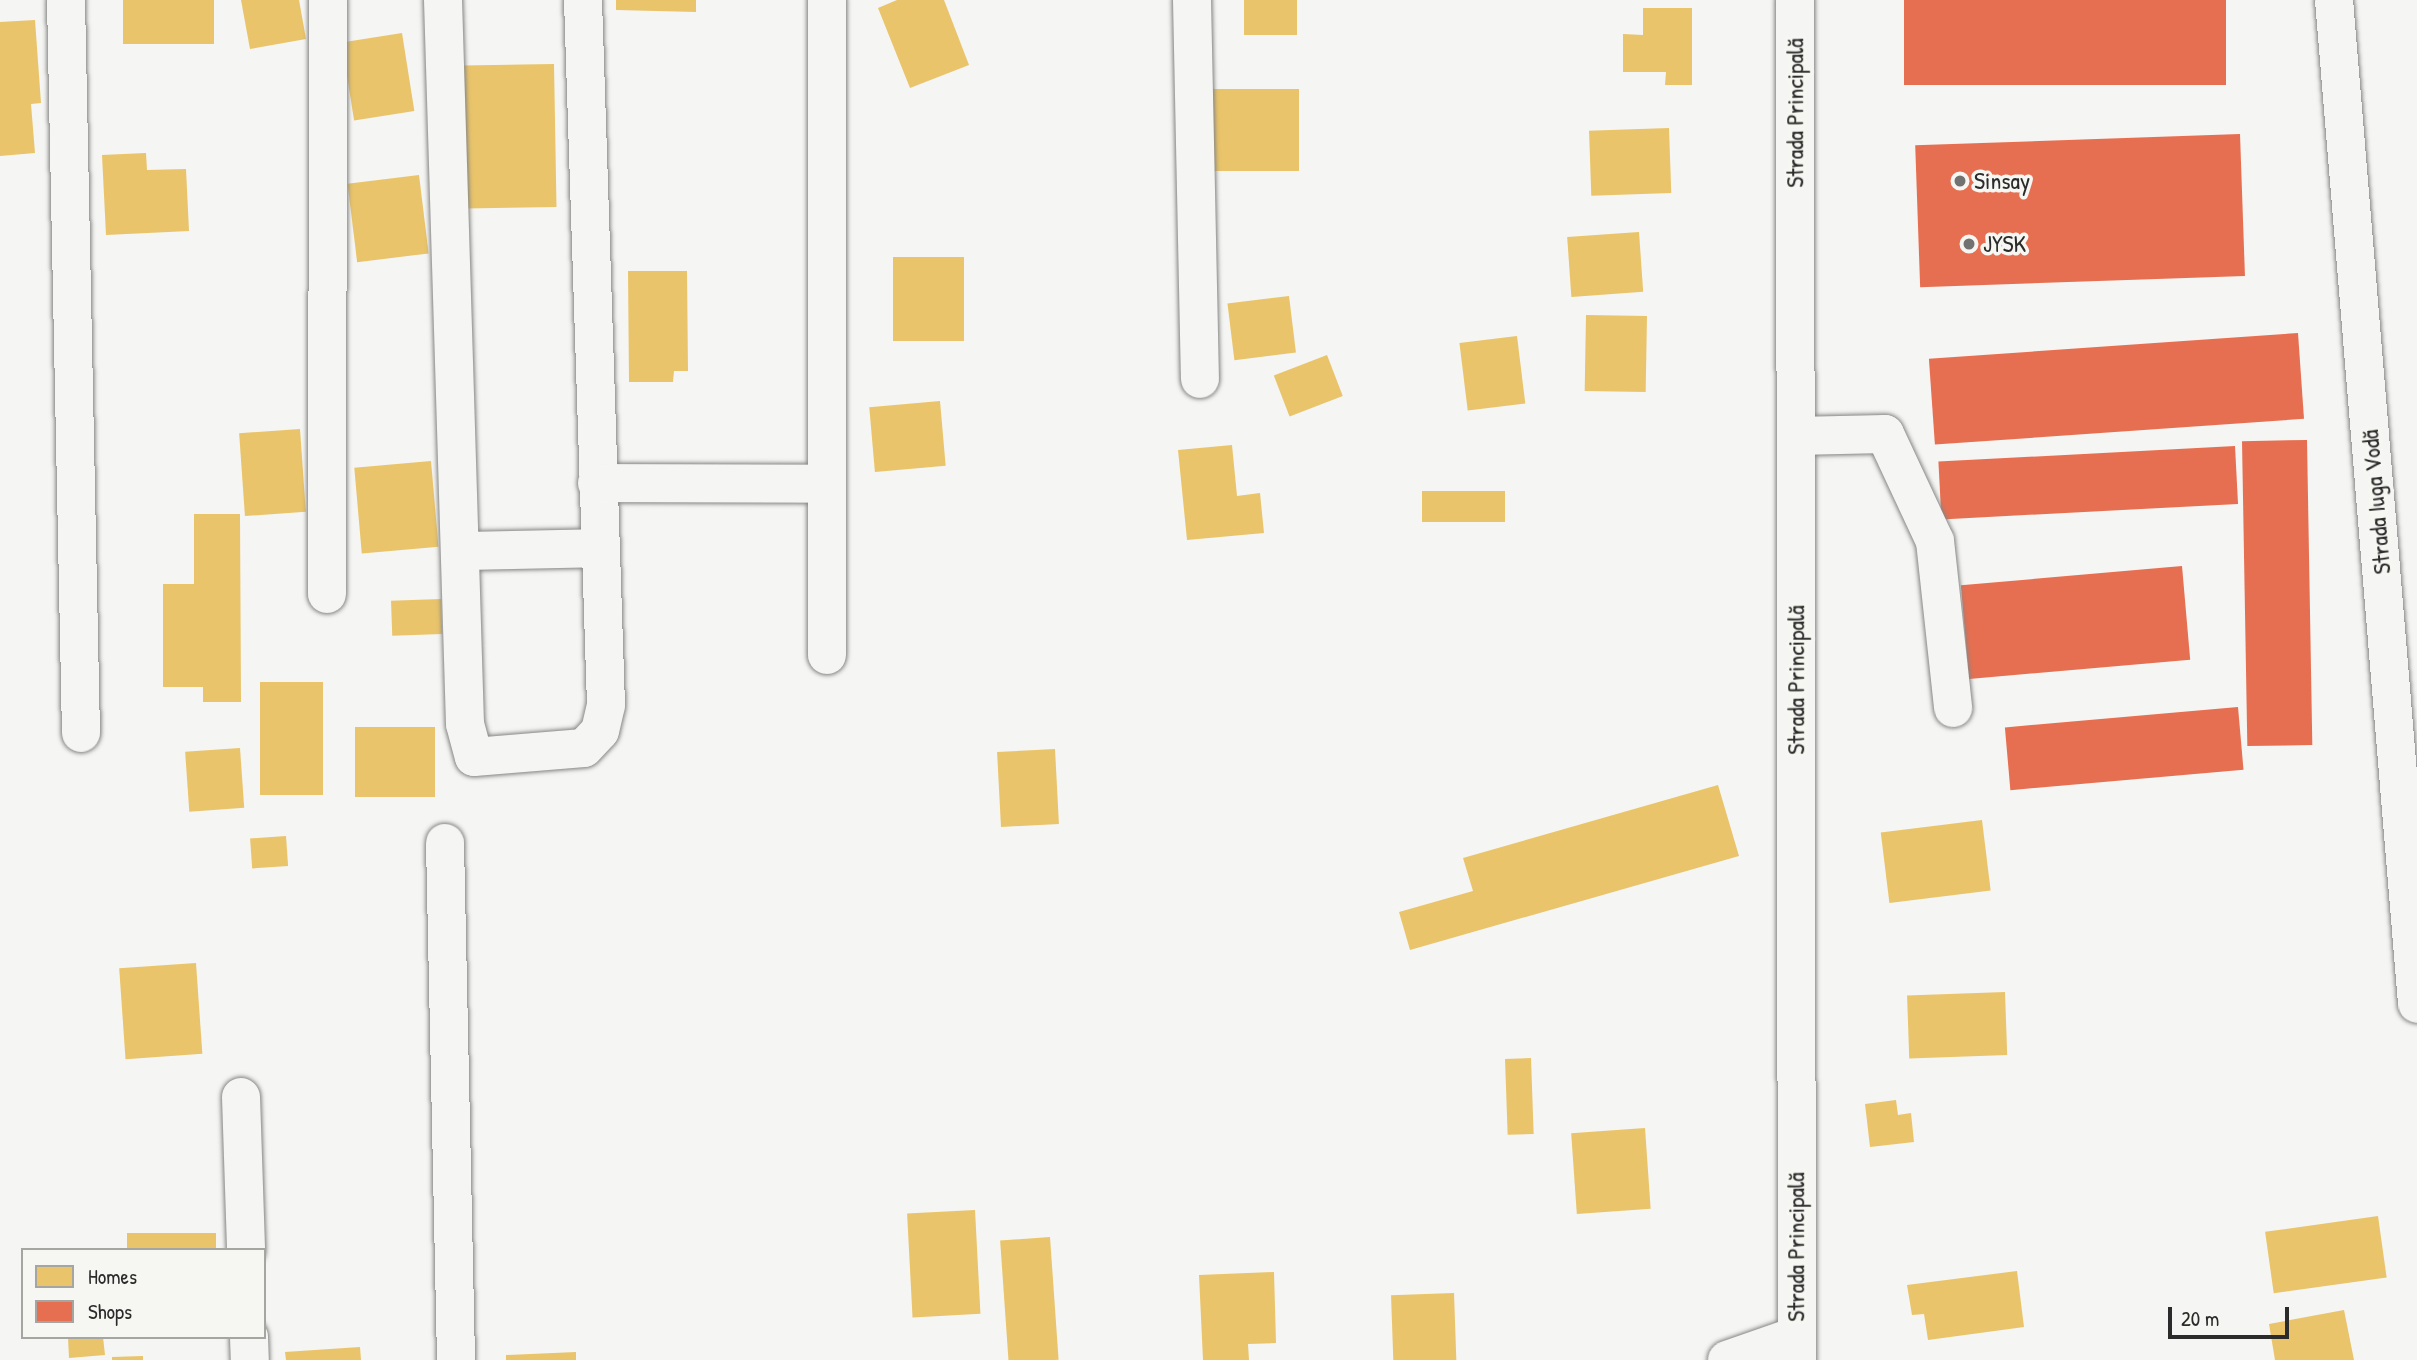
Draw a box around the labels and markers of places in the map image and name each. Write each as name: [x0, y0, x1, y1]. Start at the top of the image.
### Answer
place label: Sinsay: [1974, 167, 2030, 195]
marker: Sinsay: [1952, 173, 1968, 189]
place label: JYSK: [1983, 230, 2026, 258]
marker: JYSK: [1961, 236, 1977, 252]

